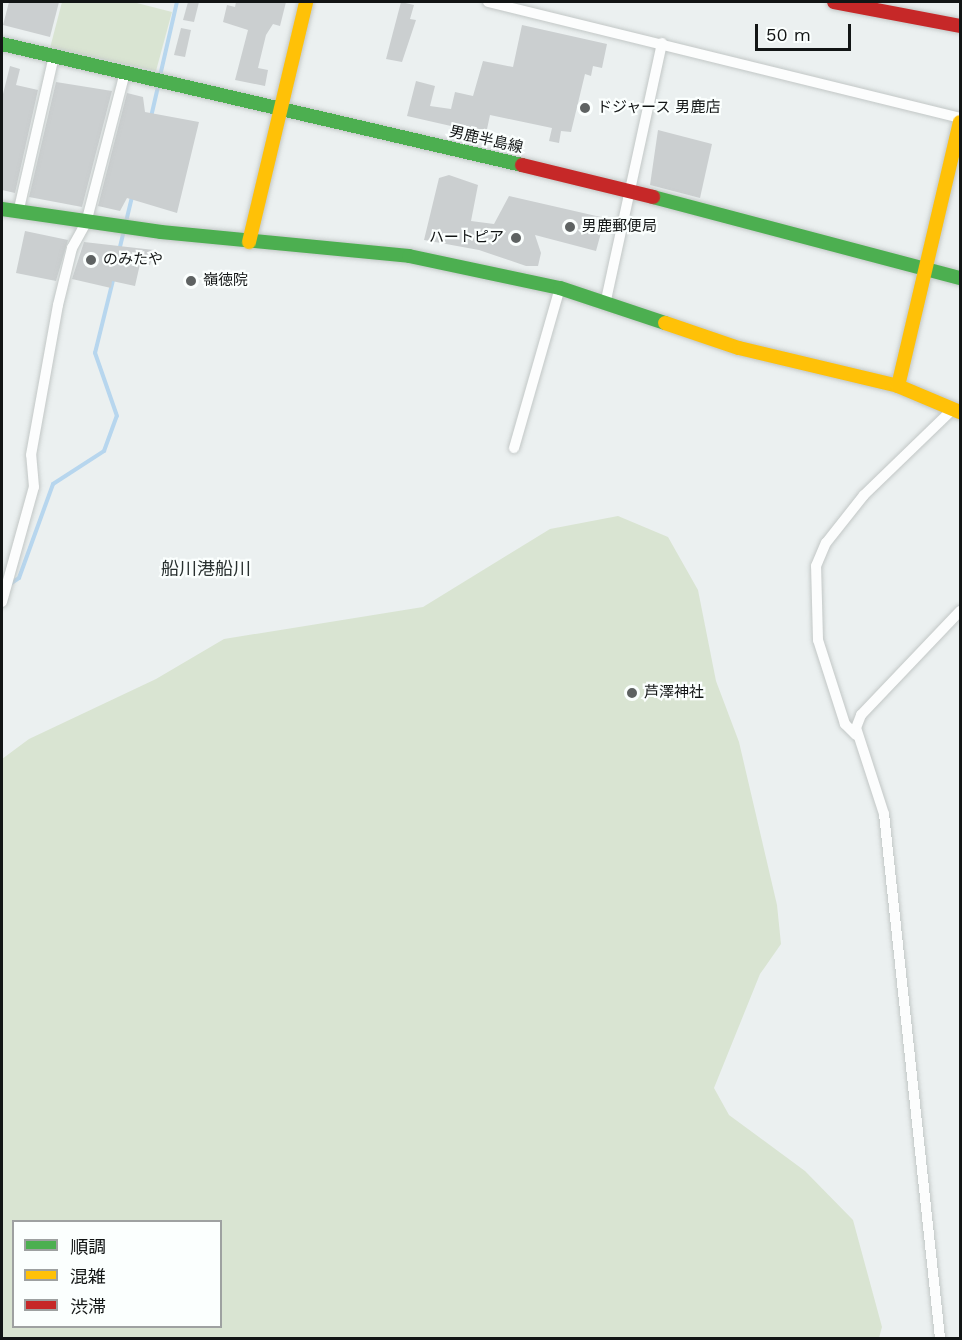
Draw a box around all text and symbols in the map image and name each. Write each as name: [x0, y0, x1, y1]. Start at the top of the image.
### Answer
scale bar: [758, 12, 854, 50]
text: 50 m: [766, 24, 811, 45]
place label: ドジャース 男鹿店: [597, 99, 722, 117]
marker: ドジャース 男鹿店: [578, 101, 592, 115]
street label: 男鹿半島線: [447, 123, 525, 157]
place label: 男鹿郵便局: [582, 218, 657, 236]
marker: 男鹿郵便局: [563, 220, 577, 234]
place label: ハートピア: [429, 229, 504, 247]
marker: ハートピア: [509, 231, 523, 245]
place label: のみたや: [103, 251, 163, 269]
marker: のみたや: [84, 253, 98, 267]
place label: 嶺徳院: [203, 272, 248, 290]
marker: 嶺徳院: [184, 274, 198, 288]
district label: 船川港船川: [161, 558, 251, 580]
place label: 芦澤神社: [644, 684, 704, 702]
marker: 芦澤神社: [625, 686, 639, 700]
legend: [12, 1220, 222, 1328]
text: 順調: [70, 1236, 106, 1257]
text: 混雑: [70, 1266, 106, 1287]
text: 渋滞: [70, 1296, 106, 1317]

